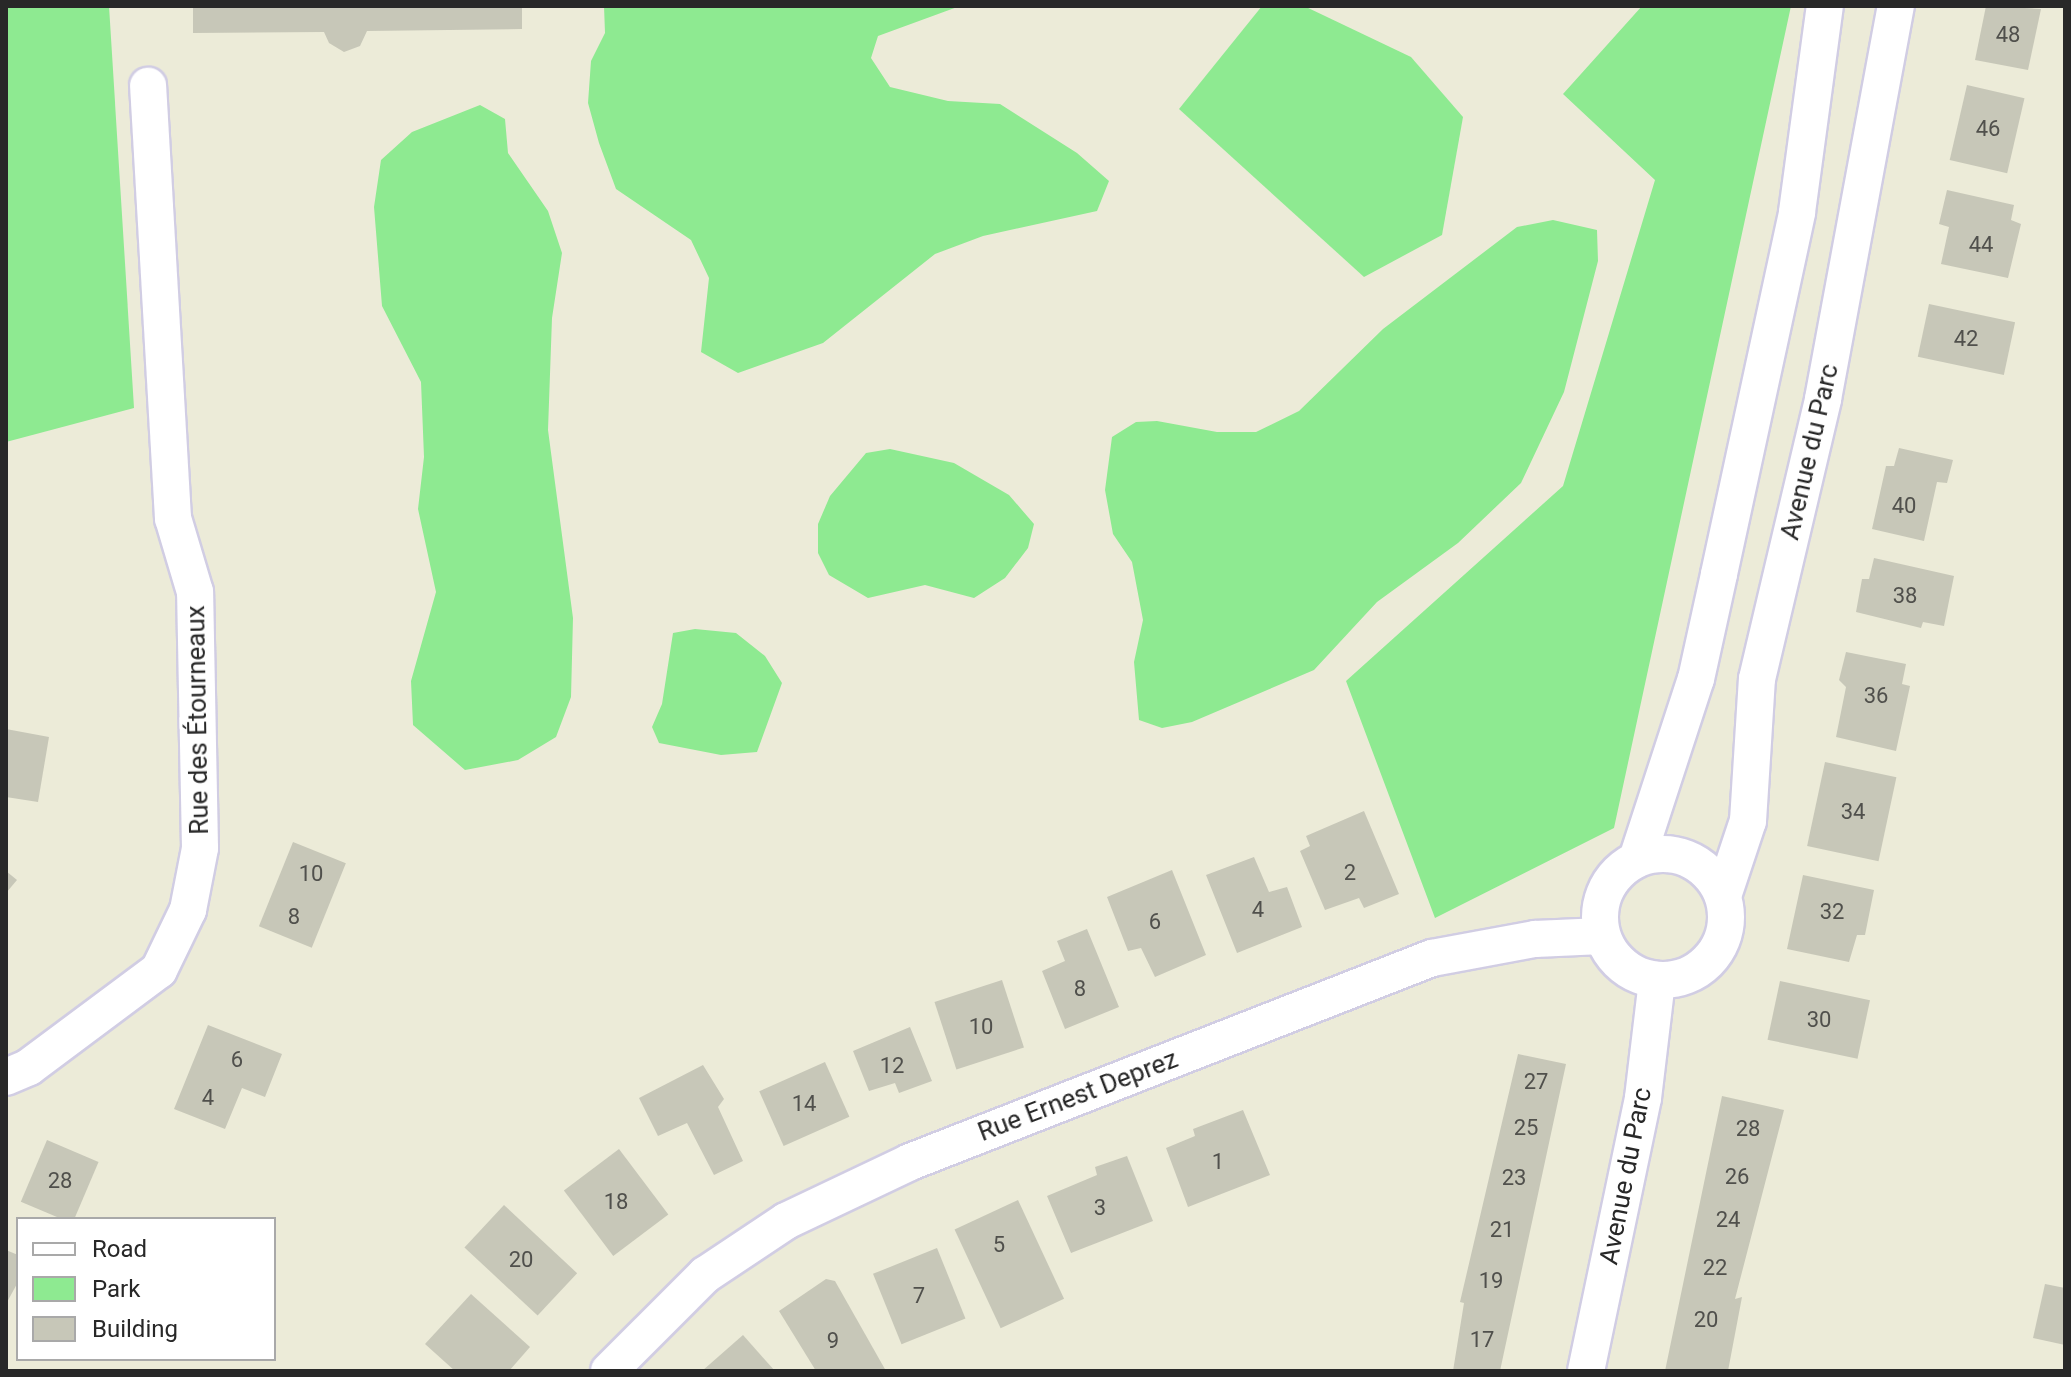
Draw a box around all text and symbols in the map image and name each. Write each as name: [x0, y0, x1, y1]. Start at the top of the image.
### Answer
house number: 48: [1996, 22, 2020, 48]
house number: 46: [1976, 116, 2000, 142]
house number: 44: [1969, 232, 1993, 258]
house number: 42: [1954, 326, 1978, 352]
street label: Avenue du Parc: [1775, 361, 1845, 543]
house number: 40: [1892, 493, 1916, 519]
house number: 38: [1893, 583, 1917, 609]
street label: Rue des Étourneaux: [180, 605, 216, 835]
house number: 36: [1864, 683, 1888, 709]
house number: 34: [1841, 799, 1865, 825]
house number: 2: [1344, 860, 1356, 886]
house number: 10: [299, 861, 323, 887]
house number: 4: [1252, 897, 1264, 923]
house number: 32: [1820, 899, 1844, 925]
house number: 8: [288, 904, 300, 930]
house number: 6: [1149, 909, 1161, 935]
house number: 8: [1074, 976, 1086, 1002]
house number: 30: [1807, 1007, 1831, 1033]
house number: 10: [969, 1014, 993, 1040]
street label: Rue Ernest Deprez: [974, 1044, 1182, 1148]
house number: 6: [231, 1047, 243, 1073]
house number: 12: [880, 1053, 904, 1079]
house number: 27: [1524, 1069, 1548, 1095]
house number: 4: [202, 1085, 214, 1111]
street label: Avenue du Parc: [1594, 1085, 1658, 1267]
house number: 14: [792, 1091, 816, 1117]
house number: 25: [1514, 1115, 1538, 1141]
house number: 28: [1736, 1116, 1760, 1142]
house number: 1: [1212, 1149, 1224, 1175]
house number: 26: [1725, 1164, 1749, 1190]
house number: 23: [1502, 1165, 1526, 1191]
house number: 28: [48, 1168, 72, 1194]
house number: 18: [604, 1189, 628, 1215]
house number: 3: [1094, 1195, 1106, 1221]
house number: 24: [1716, 1207, 1740, 1233]
legend: [16, 1217, 276, 1361]
house number: 21: [1490, 1217, 1514, 1243]
house number: 5: [993, 1232, 1005, 1258]
text: Road: [92, 1235, 147, 1263]
house number: 20: [509, 1247, 533, 1273]
house number: 22: [1703, 1255, 1727, 1281]
house number: 19: [1479, 1268, 1503, 1294]
text: Park: [92, 1275, 140, 1303]
house number: 7: [913, 1283, 925, 1309]
house number: 20: [1694, 1307, 1718, 1333]
text: Building: [92, 1315, 178, 1343]
house number: 17: [1470, 1327, 1494, 1353]
house number: 9: [827, 1328, 839, 1354]

